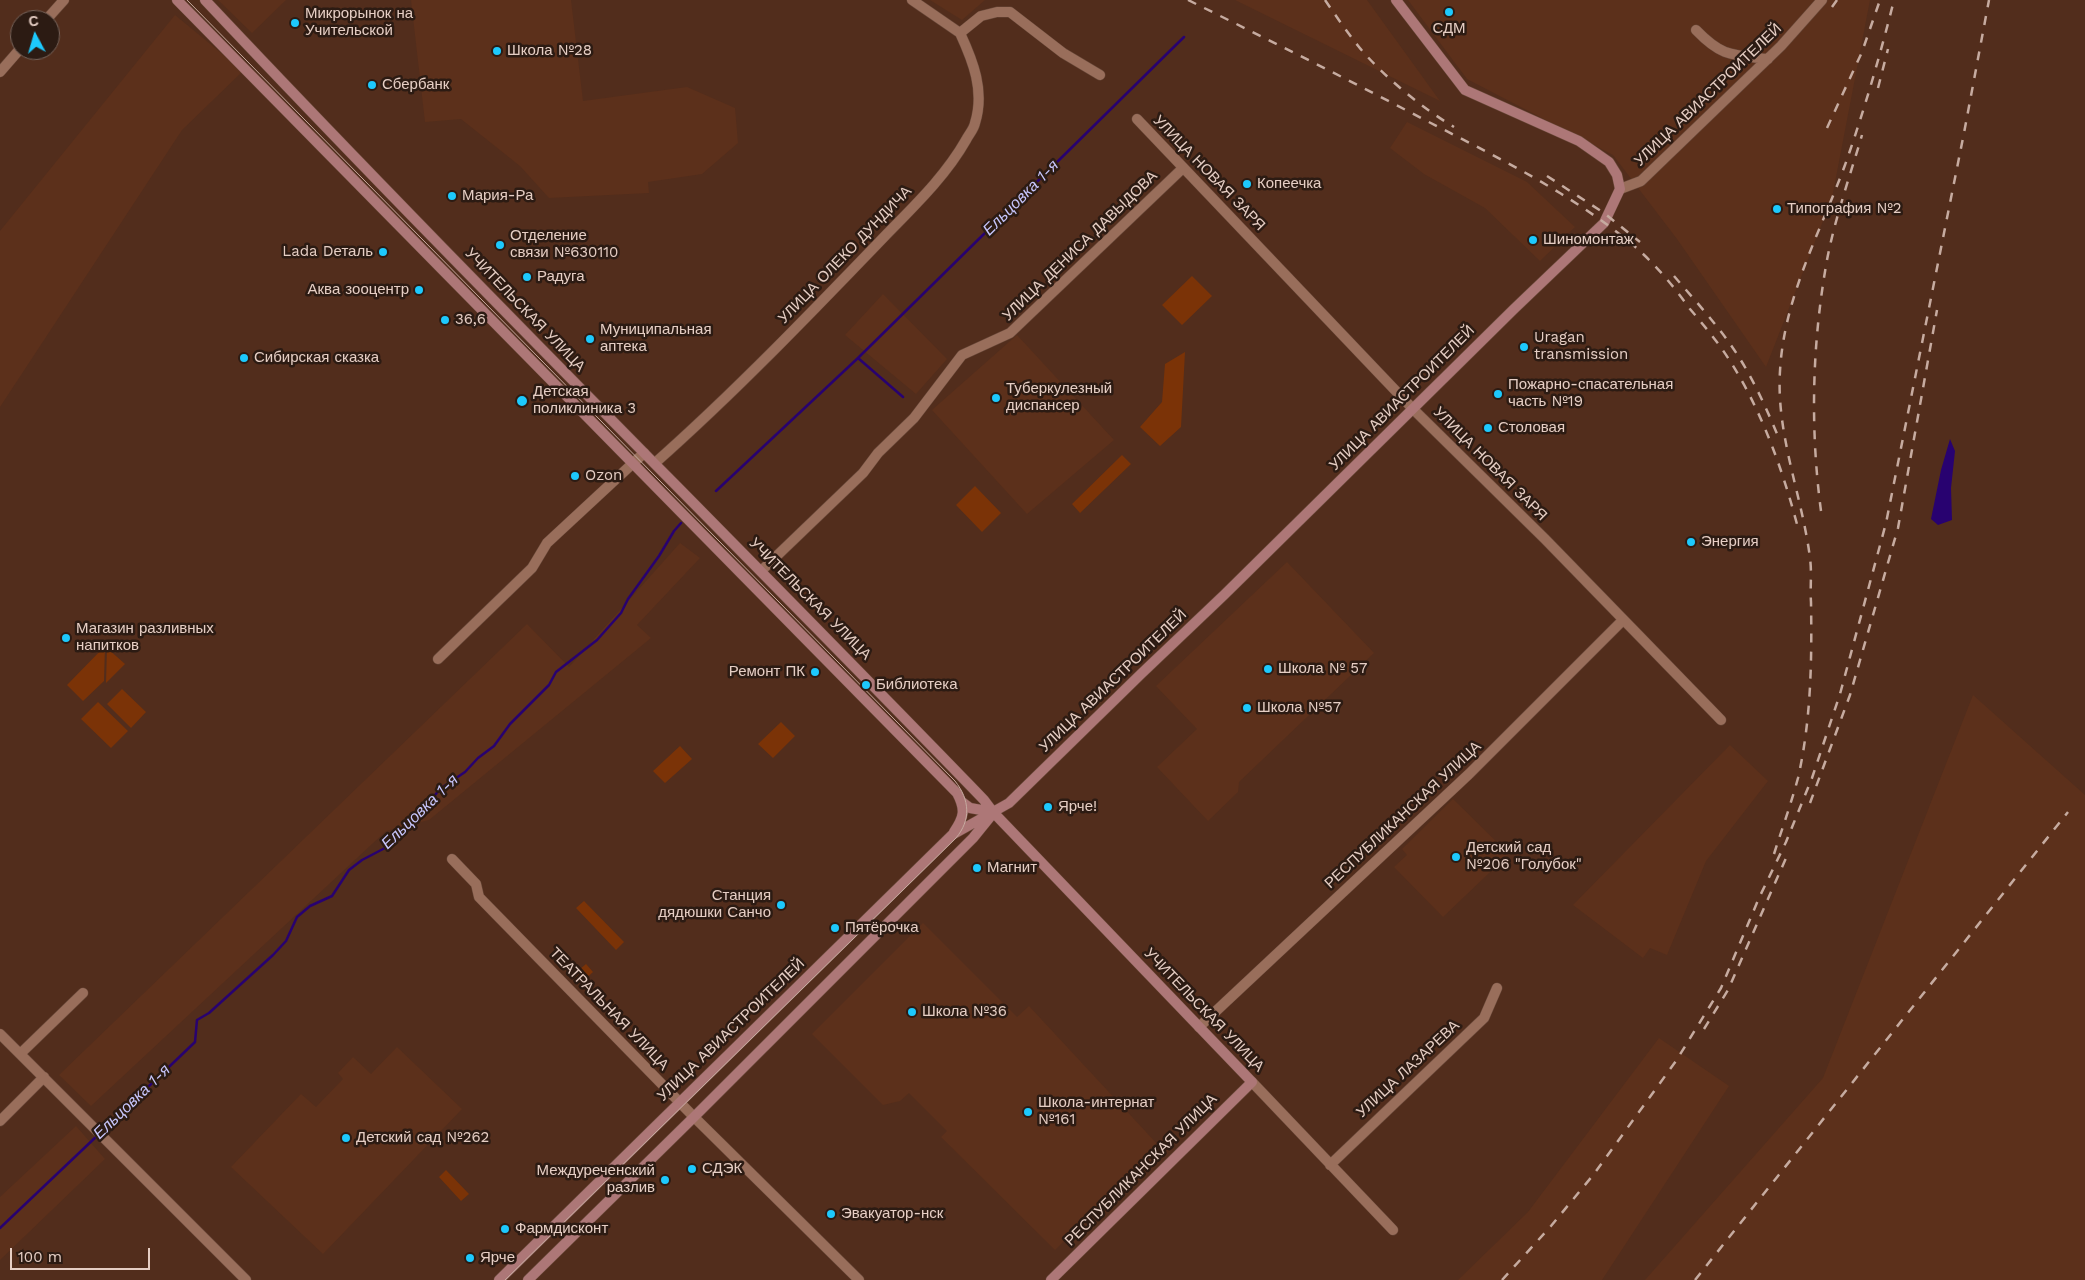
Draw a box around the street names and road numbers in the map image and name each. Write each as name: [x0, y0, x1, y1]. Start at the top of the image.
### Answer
street label: УЛИЦА АВИАСТРОИТЕЛЕЙ: [1631, 20, 1785, 170]
street label: УЛИЦА НОВАЯ ЗАРЯ: [1149, 112, 1269, 234]
street label: УЛИЦА ДЕНИСА ДАВЫДОВА: [999, 167, 1161, 325]
street label: УЛИЦА ОЛЕКО ДУНДИЧА: [775, 182, 915, 328]
street label: УЧИТЕЛЬСКАЯ УЛИЦА: [461, 244, 589, 376]
street label: УЛИЦА АВИАСТРОИТЕЛЕЙ: [1326, 322, 1478, 474]
street label: УЛИЦА НОВАЯ ЗАРЯ: [1429, 403, 1551, 525]
street label: УЧИТЕЛЬСКАЯ УЛИЦА: [745, 534, 875, 664]
street label: УЛИЦА АВИАСТРОИТЕЛЕЙ: [1036, 606, 1190, 756]
street label: РЕСПУБЛИКАНСКАЯ УЛИЦА: [1321, 738, 1485, 892]
street label: ТЕАТРАЛЬНАЯ УЛИЦА: [546, 944, 672, 1074]
street label: УЧИТЕЛЬСКАЯ УЛИЦА: [1140, 944, 1268, 1076]
street label: УЛИЦА АВИАСТРОИТЕЛЕЙ: [654, 955, 808, 1105]
street label: УЛИЦА ЛАЗАРЕВА: [1353, 1017, 1463, 1121]
street label: РЕСПУБЛИКАНСКАЯ УЛИЦА: [1061, 1090, 1221, 1250]

